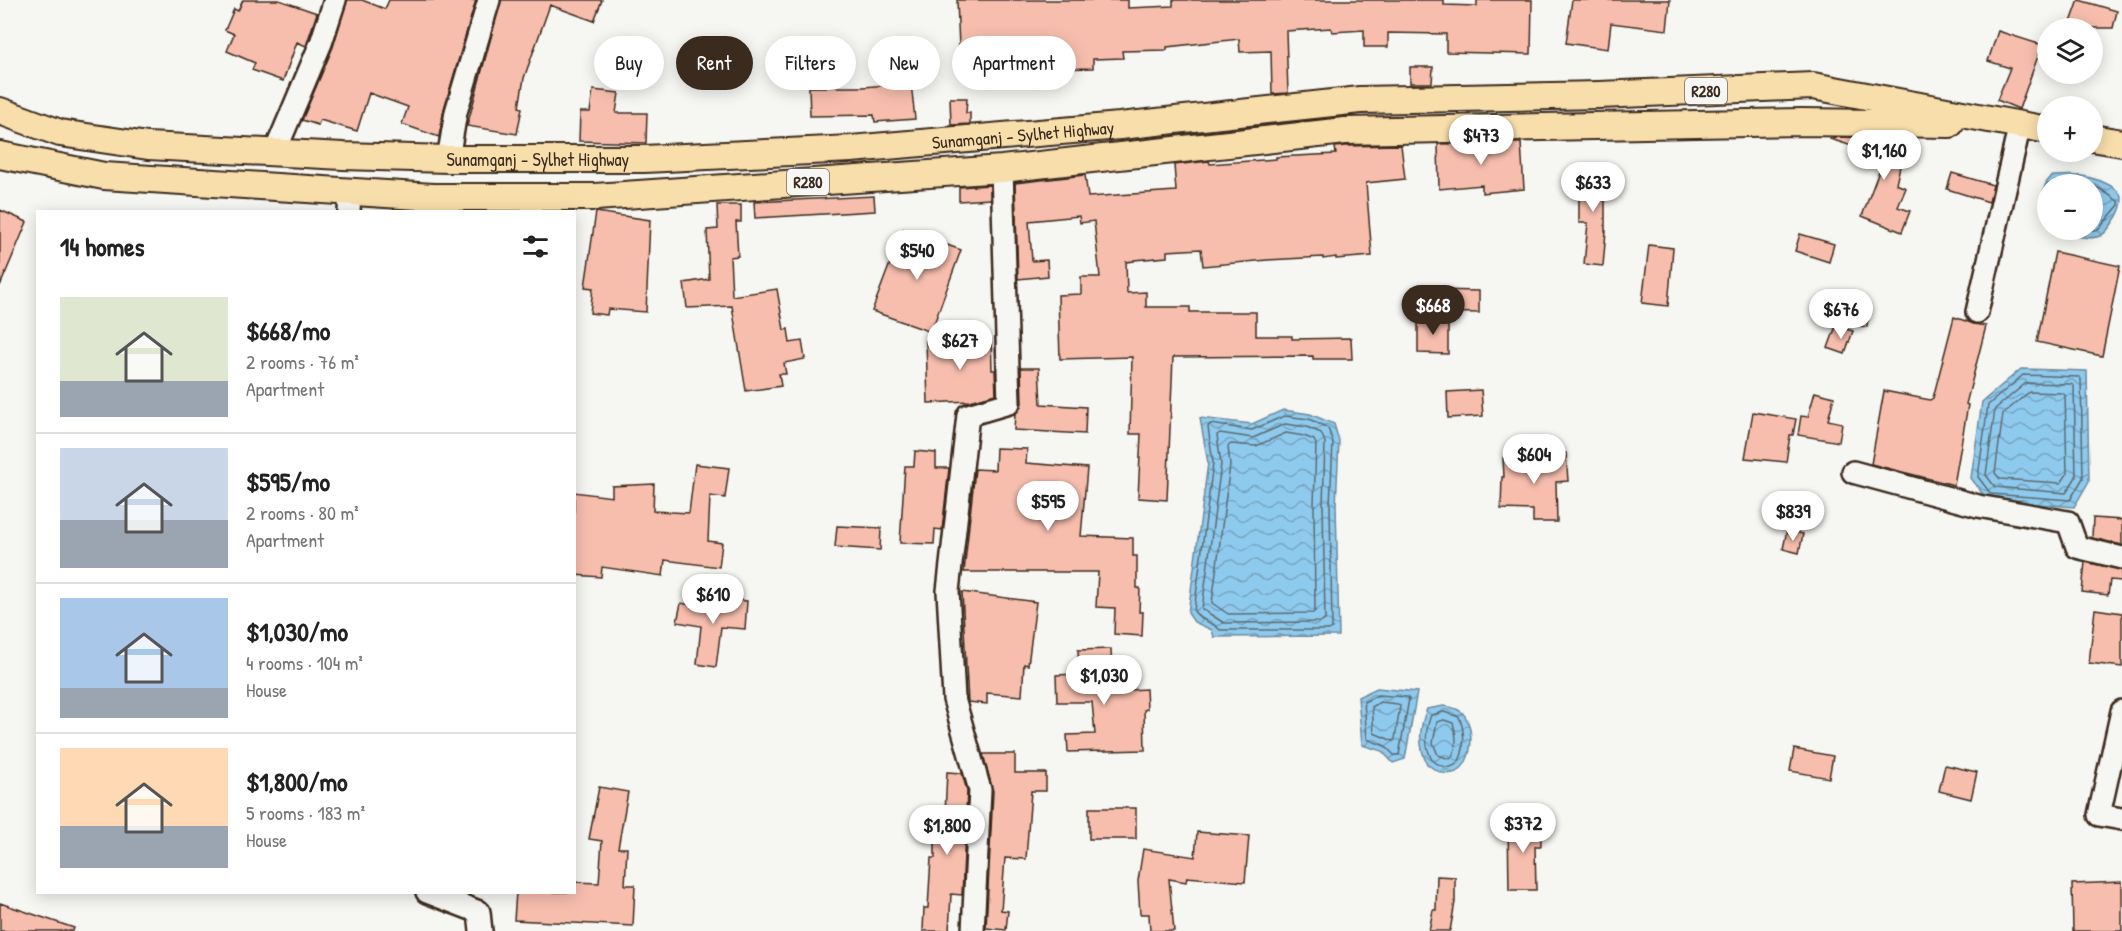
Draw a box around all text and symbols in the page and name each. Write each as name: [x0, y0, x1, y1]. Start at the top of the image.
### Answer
map controls: [2037, 18, 2103, 240]
button: layers: [2037, 18, 2103, 84]
chip: Buy: [594, 36, 664, 90]
chip: Rent: [676, 36, 753, 90]
chip: Filters: [765, 36, 856, 90]
chip: New: [868, 36, 940, 90]
chip: Apartment: [952, 36, 1076, 90]
road number: R280: [1685, 78, 1727, 104]
button: +: [2037, 96, 2103, 162]
street label: Sunamganj - Sylhet Highway: [931, 114, 1115, 155]
pin: $473: [1445, 115, 1517, 166]
text: $473: [1463, 121, 1499, 148]
pin: $1,160: [1835, 130, 1933, 181]
text: $1,160: [1861, 136, 1907, 163]
street label: Sunamganj - Sylhet Highway: [446, 147, 630, 172]
pin: $633: [1557, 162, 1629, 213]
text: $633: [1575, 168, 1611, 195]
road number: R280: [787, 169, 829, 195]
button: −: [2037, 174, 2103, 240]
text: 14 homes: [60, 229, 145, 264]
icon: filters: [519, 230, 552, 263]
pin: $540: [881, 230, 953, 281]
text: $540: [899, 236, 935, 263]
pin: $668: [1397, 285, 1469, 336]
pin: $676: [1805, 289, 1877, 340]
text: $668: [1416, 291, 1450, 318]
text: $676: [1823, 295, 1859, 322]
text: $668/mo: [246, 313, 330, 348]
pin: $627: [924, 320, 996, 371]
icon: home: [108, 321, 180, 393]
text: $627: [941, 326, 979, 353]
text: 2 rooms · 76 m²: [246, 348, 359, 375]
text: Apartment: [246, 375, 324, 402]
pin: $604: [1498, 434, 1570, 485]
text: $604: [1517, 440, 1551, 467]
text: $595/mo: [246, 464, 330, 499]
icon: home: [108, 472, 180, 544]
pin: $595: [1012, 481, 1084, 532]
text: $595: [1031, 487, 1065, 514]
pin: $839: [1757, 491, 1829, 542]
text: $839: [1775, 497, 1811, 524]
text: 2 rooms · 80 m²: [246, 499, 359, 526]
text: Apartment: [246, 526, 324, 553]
pin: $610: [677, 574, 749, 625]
text: $610: [696, 580, 730, 607]
text: $1,030/mo: [246, 614, 348, 649]
icon: home: [108, 622, 180, 694]
text: 4 rooms · 104 m²: [246, 649, 363, 676]
pin: $1,030: [1055, 655, 1153, 706]
text: $1,030: [1080, 661, 1128, 688]
text: House: [246, 676, 287, 703]
text: $1,800/mo: [246, 764, 348, 799]
icon: home: [108, 772, 180, 844]
text: 5 rooms · 183 m²: [246, 799, 365, 826]
pin: $372: [1487, 803, 1559, 854]
pin: $1,800: [898, 805, 996, 856]
text: $372: [1504, 809, 1542, 836]
text: $1,800: [923, 811, 971, 838]
text: House: [246, 826, 287, 853]

